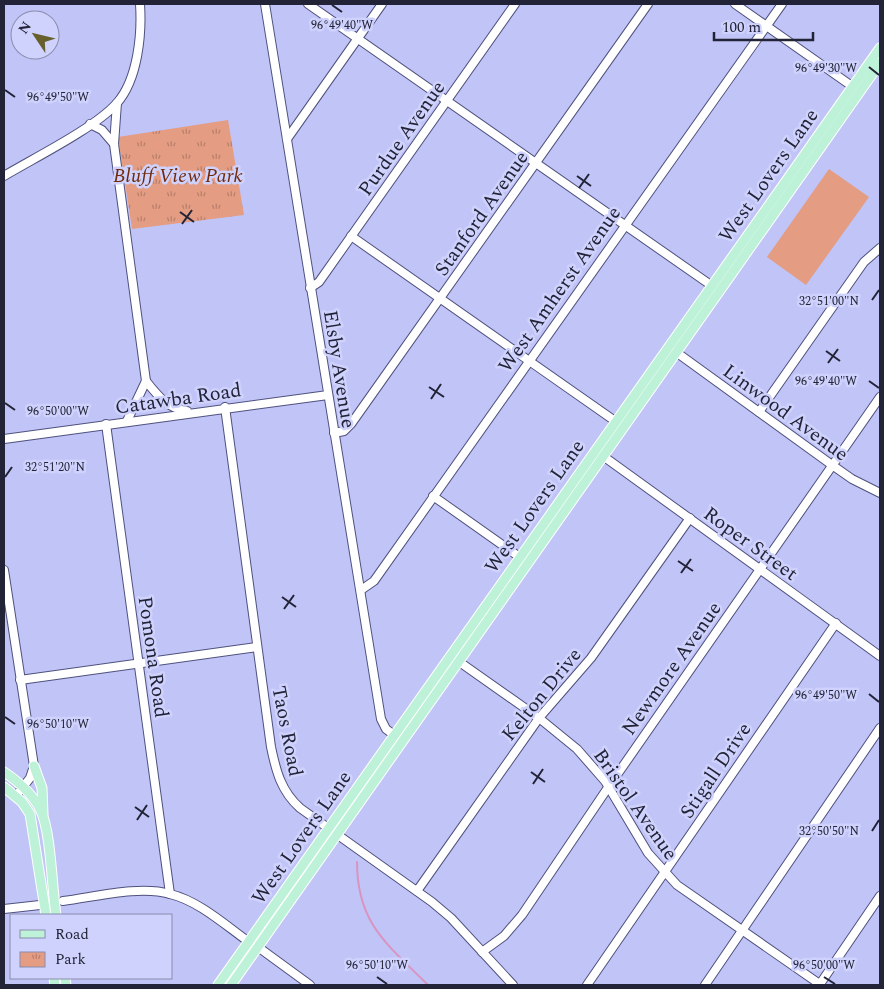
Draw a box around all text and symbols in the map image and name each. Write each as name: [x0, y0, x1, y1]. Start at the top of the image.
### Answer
north arrow: [10, 10, 60, 60]
scale bar: [714, 10, 813, 42]
text: 96°49'40"W: [311, 16, 373, 35]
text: 100 m: [722, 16, 761, 39]
text: N: [13, 17, 37, 39]
text: 96°49'30"W: [795, 59, 857, 78]
street label: Purdue Avenue: [351, 75, 453, 202]
text: 96°49'50"W: [27, 88, 89, 107]
street label: West Lovers Lane: [711, 102, 826, 249]
street label: Stanford Avenue: [427, 145, 536, 282]
park label: Bluff View Park: [113, 161, 244, 191]
street label: West Amherst Avenue: [491, 200, 629, 379]
text: 32°51'00"N: [799, 292, 859, 311]
street label: Elsby Avenue: [315, 308, 363, 430]
street label: Linwood Avenue: [716, 357, 855, 469]
text: 96°49'40"W: [795, 372, 857, 391]
street label: Catawba Road: [113, 375, 243, 423]
text: 96°50'00"W: [27, 402, 89, 421]
street label: West Lovers Lane: [477, 433, 592, 580]
text: 32°51'20"N: [25, 458, 85, 477]
street label: Roper Street: [697, 499, 804, 588]
street label: Pomona Road: [130, 594, 176, 720]
street label: Newmore Avenue: [614, 596, 729, 742]
street label: Kelton Drive: [495, 641, 589, 748]
street label: Taos Road: [264, 683, 311, 779]
text: 96°49'50"W: [795, 686, 857, 705]
text: 96°50'10"W: [27, 715, 89, 734]
street label: Stigall Drive: [673, 716, 759, 825]
street label: Bristol Avenue: [585, 742, 685, 867]
street label: West Lovers Lane: [244, 764, 359, 911]
text: 32°50'50"N: [799, 822, 859, 841]
legend: [10, 914, 172, 979]
text: Road: [55, 923, 89, 946]
text: Park: [55, 948, 86, 971]
text: 96°50'10"W: [346, 956, 408, 975]
text: 96°50'00"W: [793, 956, 855, 975]

